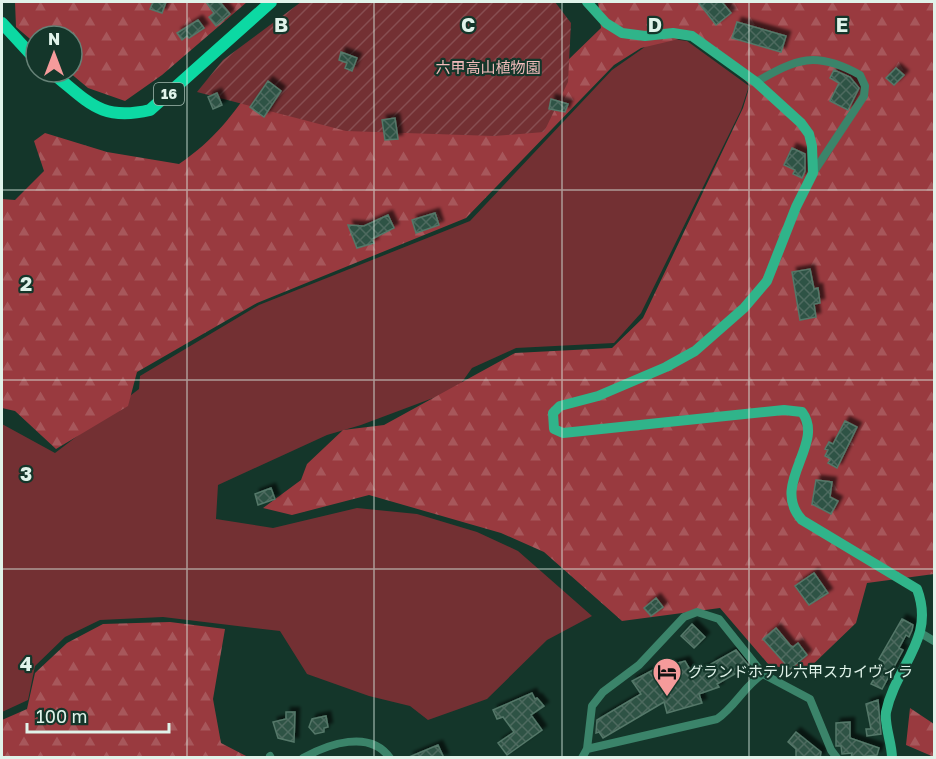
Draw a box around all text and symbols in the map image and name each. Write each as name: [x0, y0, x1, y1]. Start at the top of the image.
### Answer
text: B: [274, 12, 288, 36]
text: C: [461, 12, 475, 36]
text: D: [648, 12, 662, 36]
text: E: [836, 12, 848, 36]
north arrow: [24, 24, 84, 84]
text: N: [48, 29, 60, 49]
park label: 六甲高山植物園: [435, 58, 541, 76]
road number: 16: [154, 83, 184, 105]
text: 2: [20, 271, 32, 295]
text: 3: [20, 461, 32, 485]
text: 4: [20, 651, 32, 675]
hotel icon: グランドホテル六甲スカイヴィラ: [651, 656, 683, 698]
place label: グランドホテル六甲スカイヴィラ: [688, 662, 913, 680]
scale bar: [27, 696, 170, 734]
text: 100 m: [36, 705, 87, 727]

